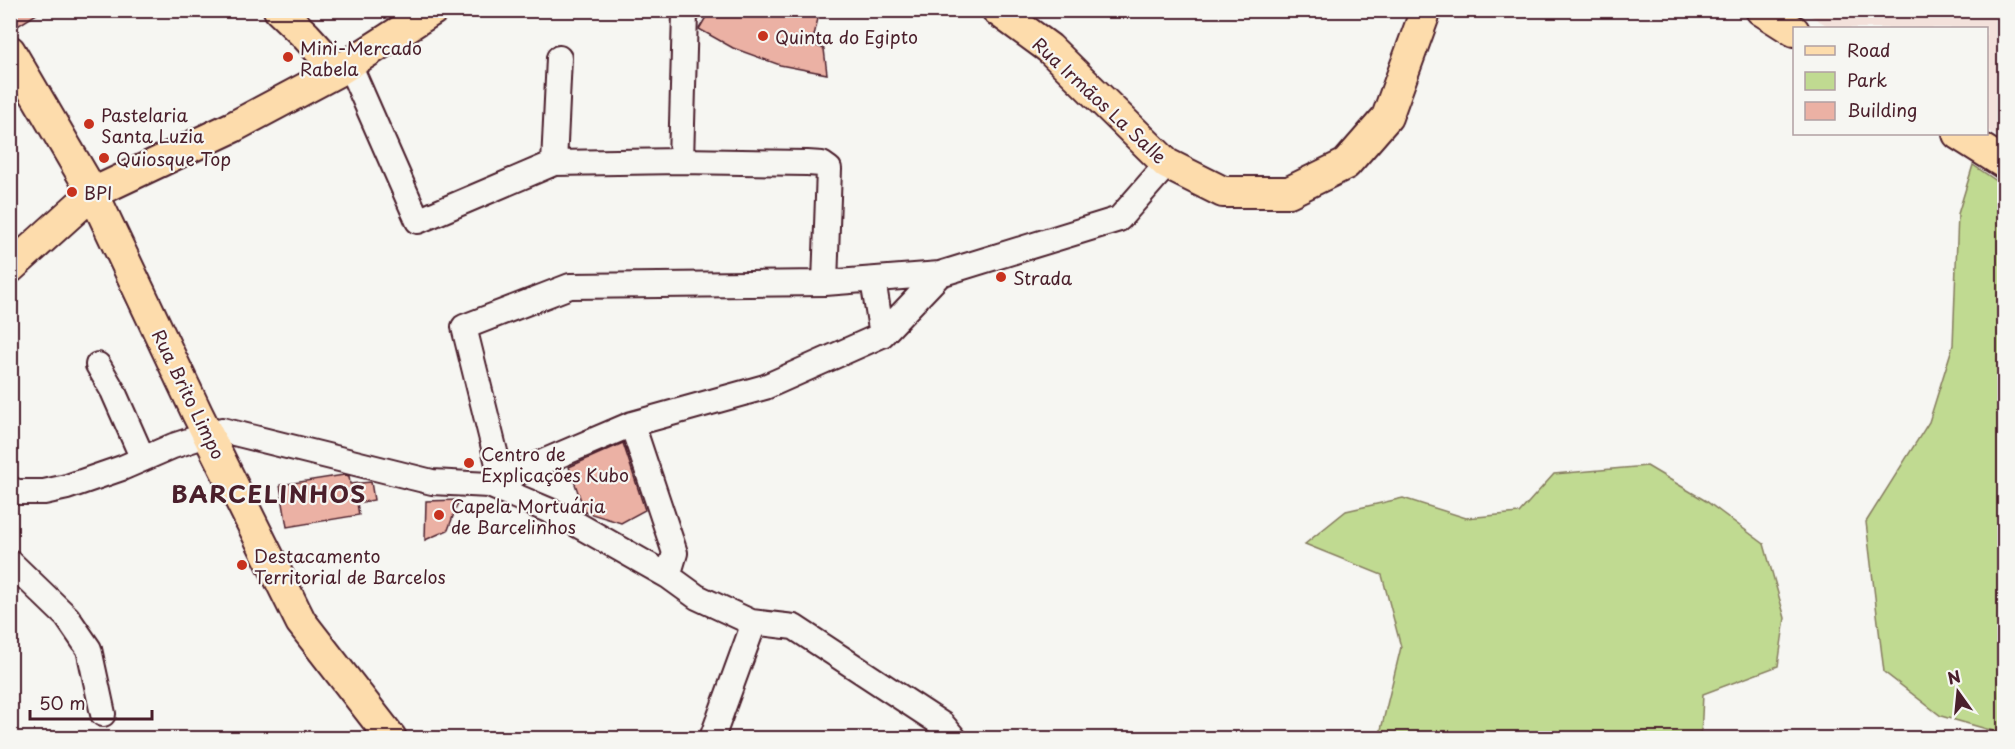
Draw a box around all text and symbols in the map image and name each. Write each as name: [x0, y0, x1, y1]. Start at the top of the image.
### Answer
place label: Quinta do Egipto: [775, 23, 918, 50]
legend: [1793, 27, 1988, 135]
marker: Quinta do Egipto: [756, 29, 770, 43]
street label: Rua Irmãos La Salle: [1027, 31, 1173, 170]
place label: Mini-Mercado Rabela: [300, 34, 422, 82]
text: Road: [1847, 36, 1891, 63]
marker: Mini-Mercado Rabela: [281, 50, 295, 64]
text: Park: [1847, 66, 1887, 93]
text: Building: [1847, 96, 1917, 123]
place label: Pastelaria Santa Luzia: [101, 101, 204, 149]
marker: Pastelaria Santa Luzia: [82, 117, 96, 131]
place label: Quiosque Top: [116, 145, 231, 172]
marker: Quiosque Top: [97, 151, 111, 165]
place label: BPI: [84, 179, 113, 206]
marker: BPI: [65, 185, 79, 199]
place label: Strada: [1013, 264, 1073, 291]
marker: Strada: [994, 270, 1008, 284]
street label: Rua Brito Limpo: [146, 324, 232, 464]
place label: Centro de Explicações Kubo: [481, 440, 629, 488]
marker: Centro de Explicações Kubo: [462, 456, 476, 470]
district label: BARCELINHOS: [171, 475, 367, 511]
place label: Capela Mortuária de Barcelinhos: [451, 492, 606, 540]
marker: Capela Mortuária de Barcelinhos: [432, 508, 446, 522]
place label: Destacamento Territorial de Barcelos: [254, 542, 446, 590]
marker: Destacamento Territorial de Barcelos: [235, 558, 249, 572]
north arrow: [1928, 662, 1988, 722]
text: N: [1945, 663, 1963, 690]
scale bar: [30, 683, 152, 721]
text: 50 m: [39, 689, 86, 716]

